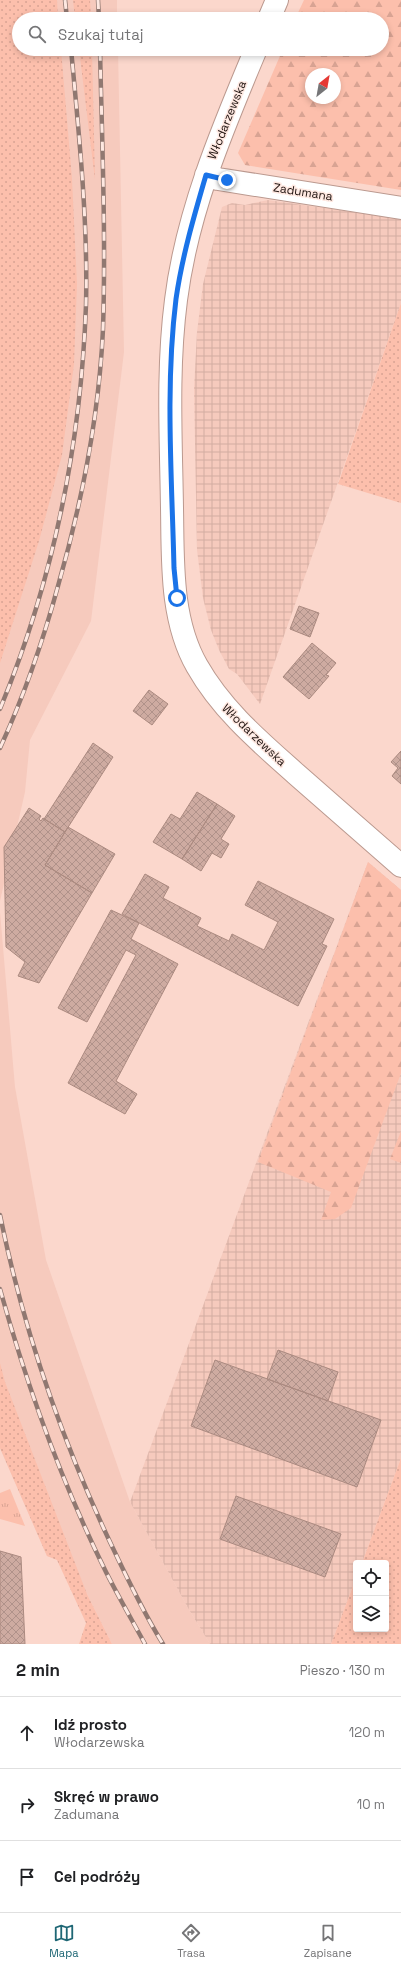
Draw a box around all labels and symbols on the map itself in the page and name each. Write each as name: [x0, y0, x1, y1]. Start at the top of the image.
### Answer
north arrow: [305, 68, 341, 104]
street label: Włodarzewska: [204, 78, 250, 162]
route end: [218, 171, 236, 189]
street label: Zadumana: [272, 179, 334, 205]
route start: [168, 589, 186, 607]
street label: Włodarzewska: [218, 700, 290, 770]

